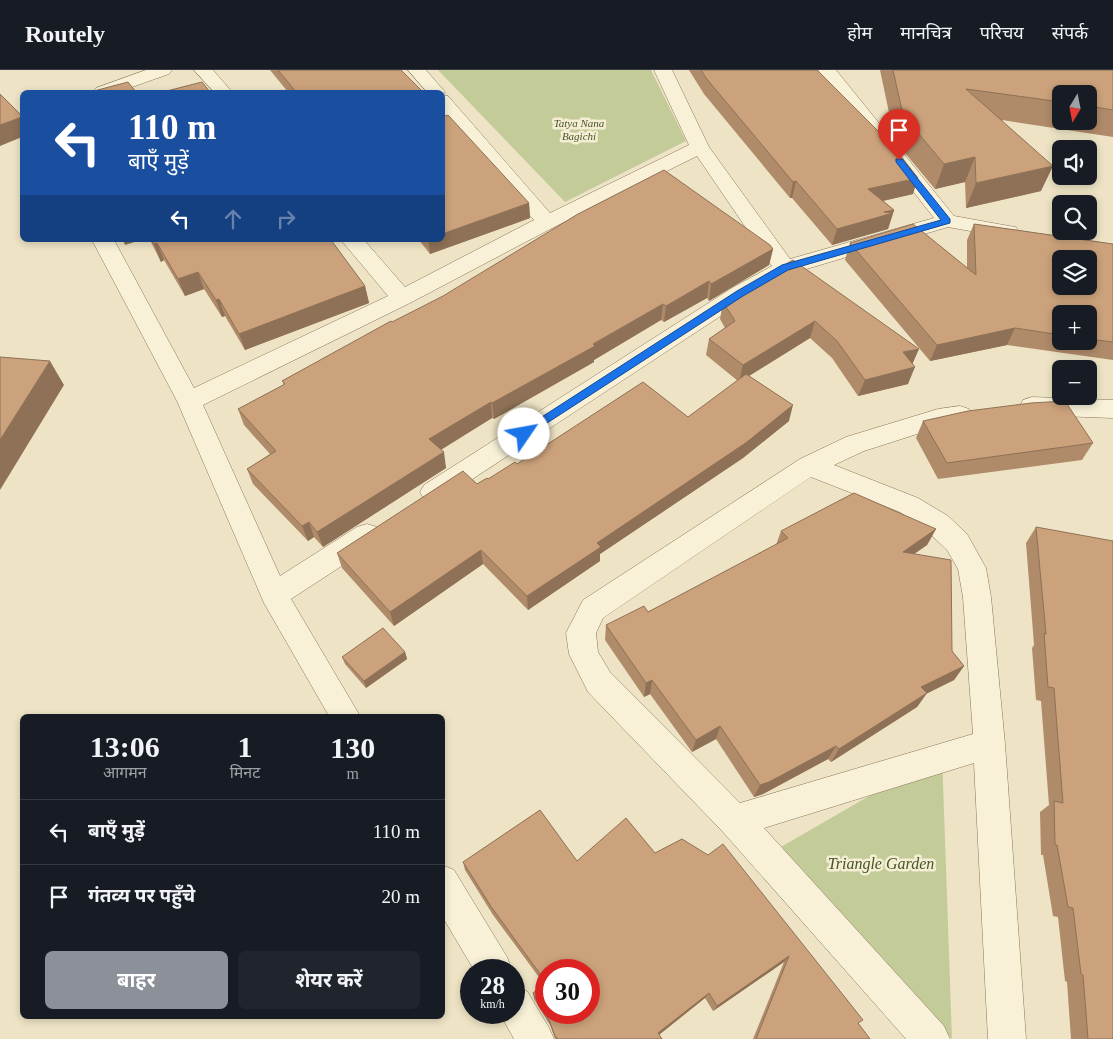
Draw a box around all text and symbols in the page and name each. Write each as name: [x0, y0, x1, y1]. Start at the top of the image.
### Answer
text: Routely: [25, 21, 105, 47]
text: होम: [847, 23, 872, 43]
text: मानचित्र: [900, 23, 952, 43]
text: परिचय: [980, 23, 1024, 43]
text: संपर्क: [1052, 23, 1088, 43]
north arrow: [1052, 85, 1098, 130]
map controls: [1052, 85, 1097, 405]
text: 110 m: [128, 108, 216, 147]
pin: [878, 109, 920, 160]
icon: left: [45, 110, 110, 175]
icon: arrive: [885, 116, 913, 144]
park label: Tatya Nana Bagichi: [554, 117, 605, 142]
button: sound: [1052, 140, 1097, 185]
text: बाएँ मुड़ें: [128, 149, 189, 174]
button: search: [1052, 195, 1097, 240]
icon: left: [166, 205, 194, 233]
icon: ahead: [219, 205, 247, 233]
icon: right: [272, 205, 300, 233]
button: layers: [1052, 250, 1097, 295]
button: +: [1052, 305, 1097, 350]
button: −: [1052, 360, 1097, 405]
position arrow: [497, 407, 549, 459]
text: 13:06: [90, 730, 160, 763]
text: 1: [237, 730, 252, 763]
text: 130: [330, 731, 375, 764]
text: आगमन: [103, 764, 147, 781]
text: मिनट: [230, 764, 260, 781]
text: m: [346, 765, 359, 782]
icon: left: [45, 818, 73, 846]
text: बाएँ मुड़ें: [88, 820, 145, 841]
text: 110 m: [373, 821, 420, 842]
park label: Triangle Garden: [828, 855, 934, 873]
icon: arrive: [45, 883, 73, 911]
text: गंतव्य पर पहुँचे: [88, 885, 195, 906]
text: 20 m: [381, 886, 420, 907]
button: बाहर: [45, 951, 228, 1009]
button: शेयर करें: [238, 951, 420, 1009]
speed limit sign: 30: [535, 959, 600, 1024]
text: 28: [480, 972, 505, 999]
text: km/h: [480, 997, 505, 1011]

